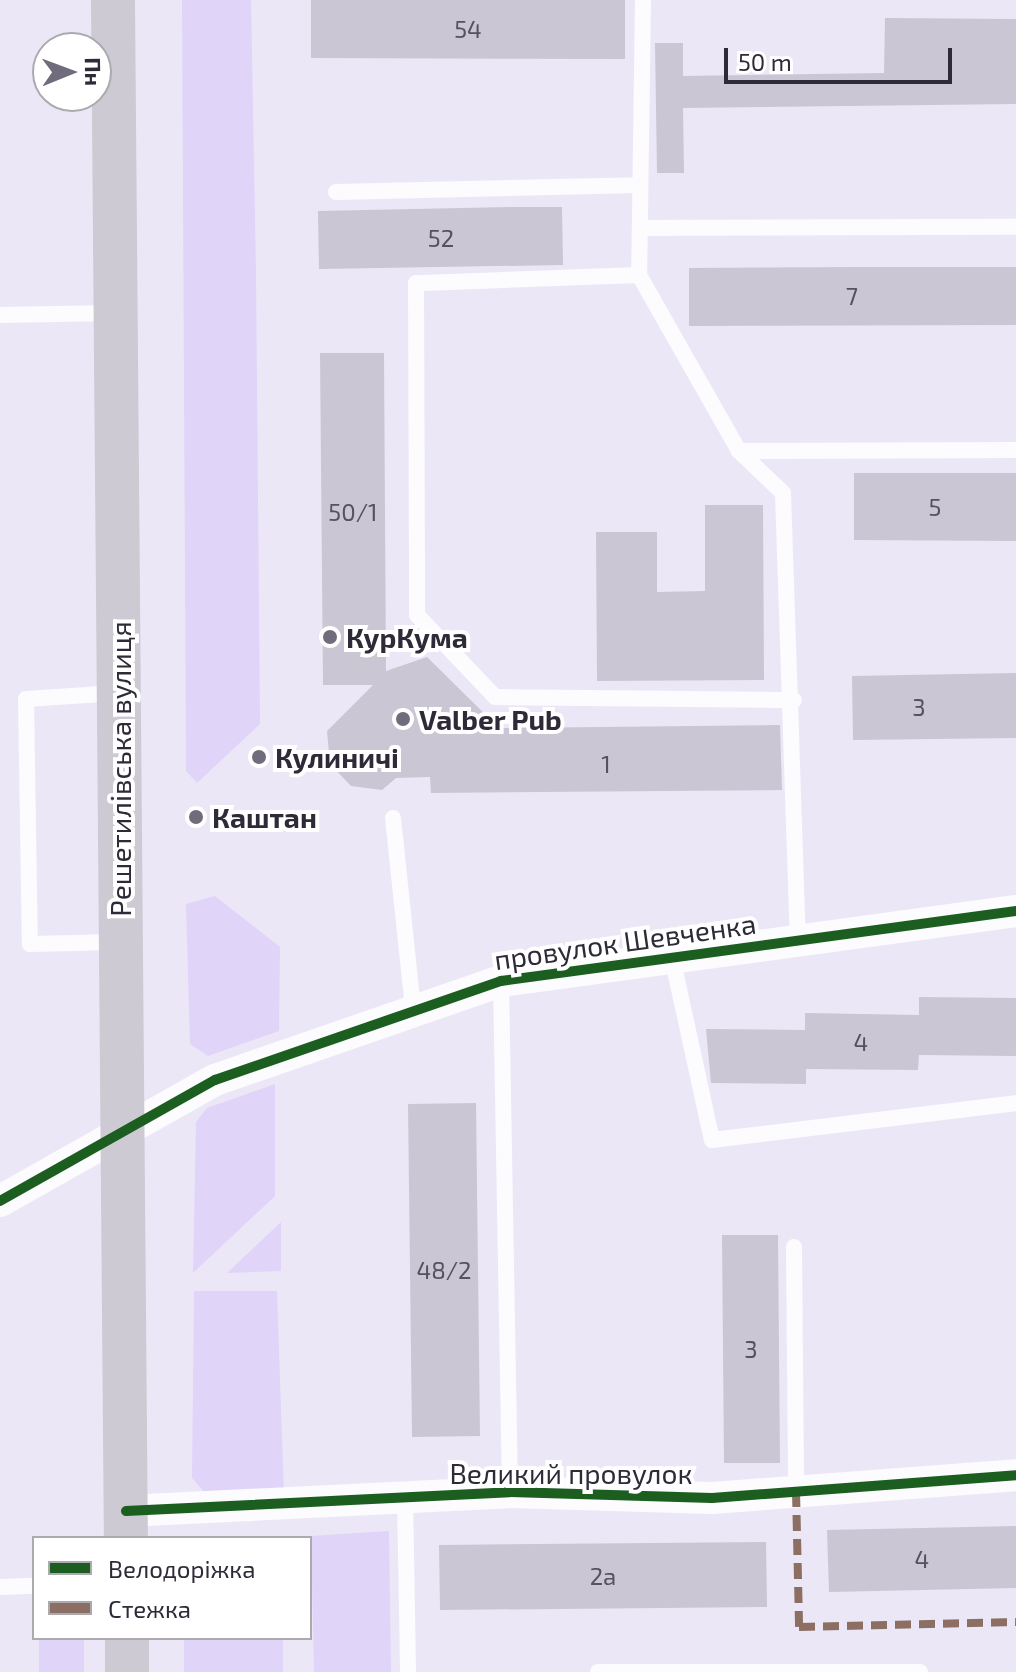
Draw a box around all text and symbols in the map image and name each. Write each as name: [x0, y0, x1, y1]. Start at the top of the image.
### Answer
house number: 54: [454, 15, 482, 43]
north arrow: [32, 32, 112, 112]
scale bar: [728, 32, 956, 82]
text: 50 m: [738, 47, 792, 76]
text: Пн: [81, 57, 107, 86]
house number: 52: [428, 224, 454, 252]
house number: 7: [846, 282, 858, 310]
house number: 5: [929, 493, 941, 521]
house number: 50/1: [328, 498, 378, 526]
place label: КурКума: [346, 620, 468, 654]
street label: Решетилівська вулиця: [103, 621, 137, 917]
marker: КурКума: [321, 628, 339, 646]
house number: 3: [912, 693, 926, 721]
place label: Valber Pub: [419, 702, 562, 736]
marker: Valber Pub: [394, 710, 412, 728]
place label: Кулиничі: [275, 740, 399, 774]
marker: Кулиничі: [250, 748, 268, 766]
house number: 1: [601, 750, 611, 778]
place label: Каштан: [212, 800, 317, 834]
marker: Каштан: [187, 808, 205, 826]
street label: провулок Шевченка: [492, 906, 758, 976]
house number: 4: [854, 1028, 868, 1056]
house number: 48/2: [416, 1256, 472, 1284]
house number: 3: [744, 1335, 758, 1363]
street label: Великий провулок: [449, 1456, 693, 1490]
legend: [32, 1536, 312, 1640]
house number: 4: [915, 1545, 929, 1573]
text: Велодоріжка: [108, 1554, 255, 1583]
house number: 2а: [590, 1562, 616, 1590]
text: Стежка: [108, 1594, 191, 1623]

